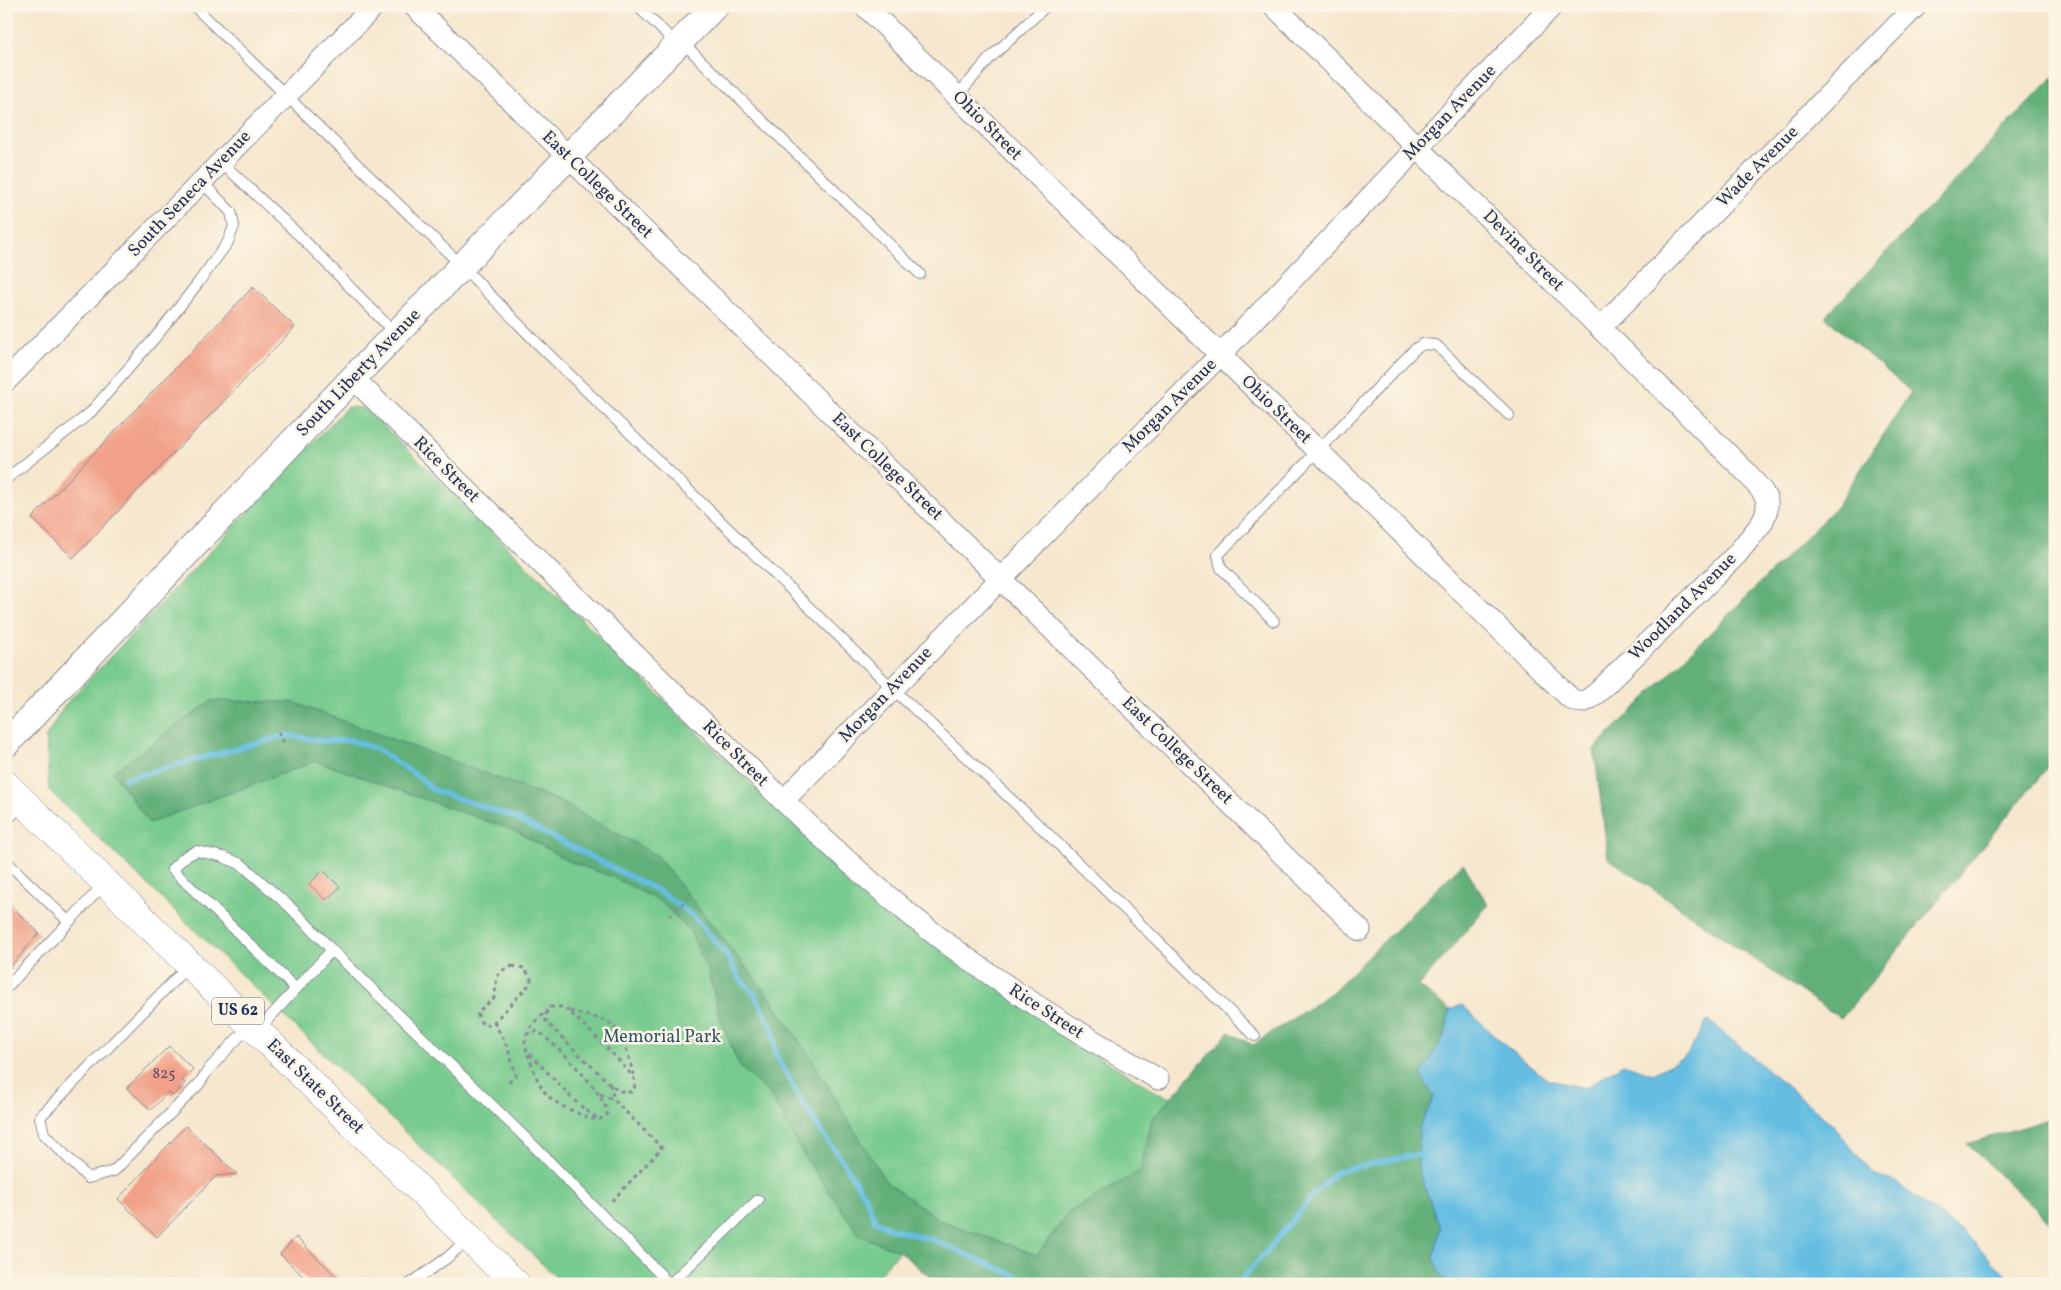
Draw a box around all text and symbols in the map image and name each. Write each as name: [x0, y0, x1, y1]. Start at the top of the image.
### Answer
street label: Morgan Avenue: [1398, 59, 1502, 167]
street label: Ohio Street: [946, 85, 1028, 167]
street label: Wade Avenue: [1711, 120, 1805, 214]
street label: South Seneca Avenue: [123, 125, 257, 263]
street label: East College Street: [536, 125, 658, 245]
street label: Devine Street: [1477, 205, 1569, 297]
street label: South Liberty Avenue: [291, 303, 427, 443]
street label: Morgan Avenue: [1117, 353, 1223, 459]
street label: Ohio Street: [1235, 370, 1317, 450]
street label: East College Street: [826, 407, 948, 527]
street label: Rice Street: [407, 431, 485, 509]
street label: Woodland Avenue: [1623, 547, 1743, 667]
street label: Morgan Avenue: [834, 641, 938, 749]
street label: East College Street: [1116, 691, 1238, 811]
street label: Rice Street: [696, 715, 774, 793]
street label: Rice Street: [1004, 978, 1088, 1046]
road number: US 62: [212, 998, 264, 1024]
park label: Memorial Park: [603, 1025, 721, 1050]
street label: East State Street: [260, 1034, 370, 1140]
house number: 825: [153, 1064, 175, 1085]

